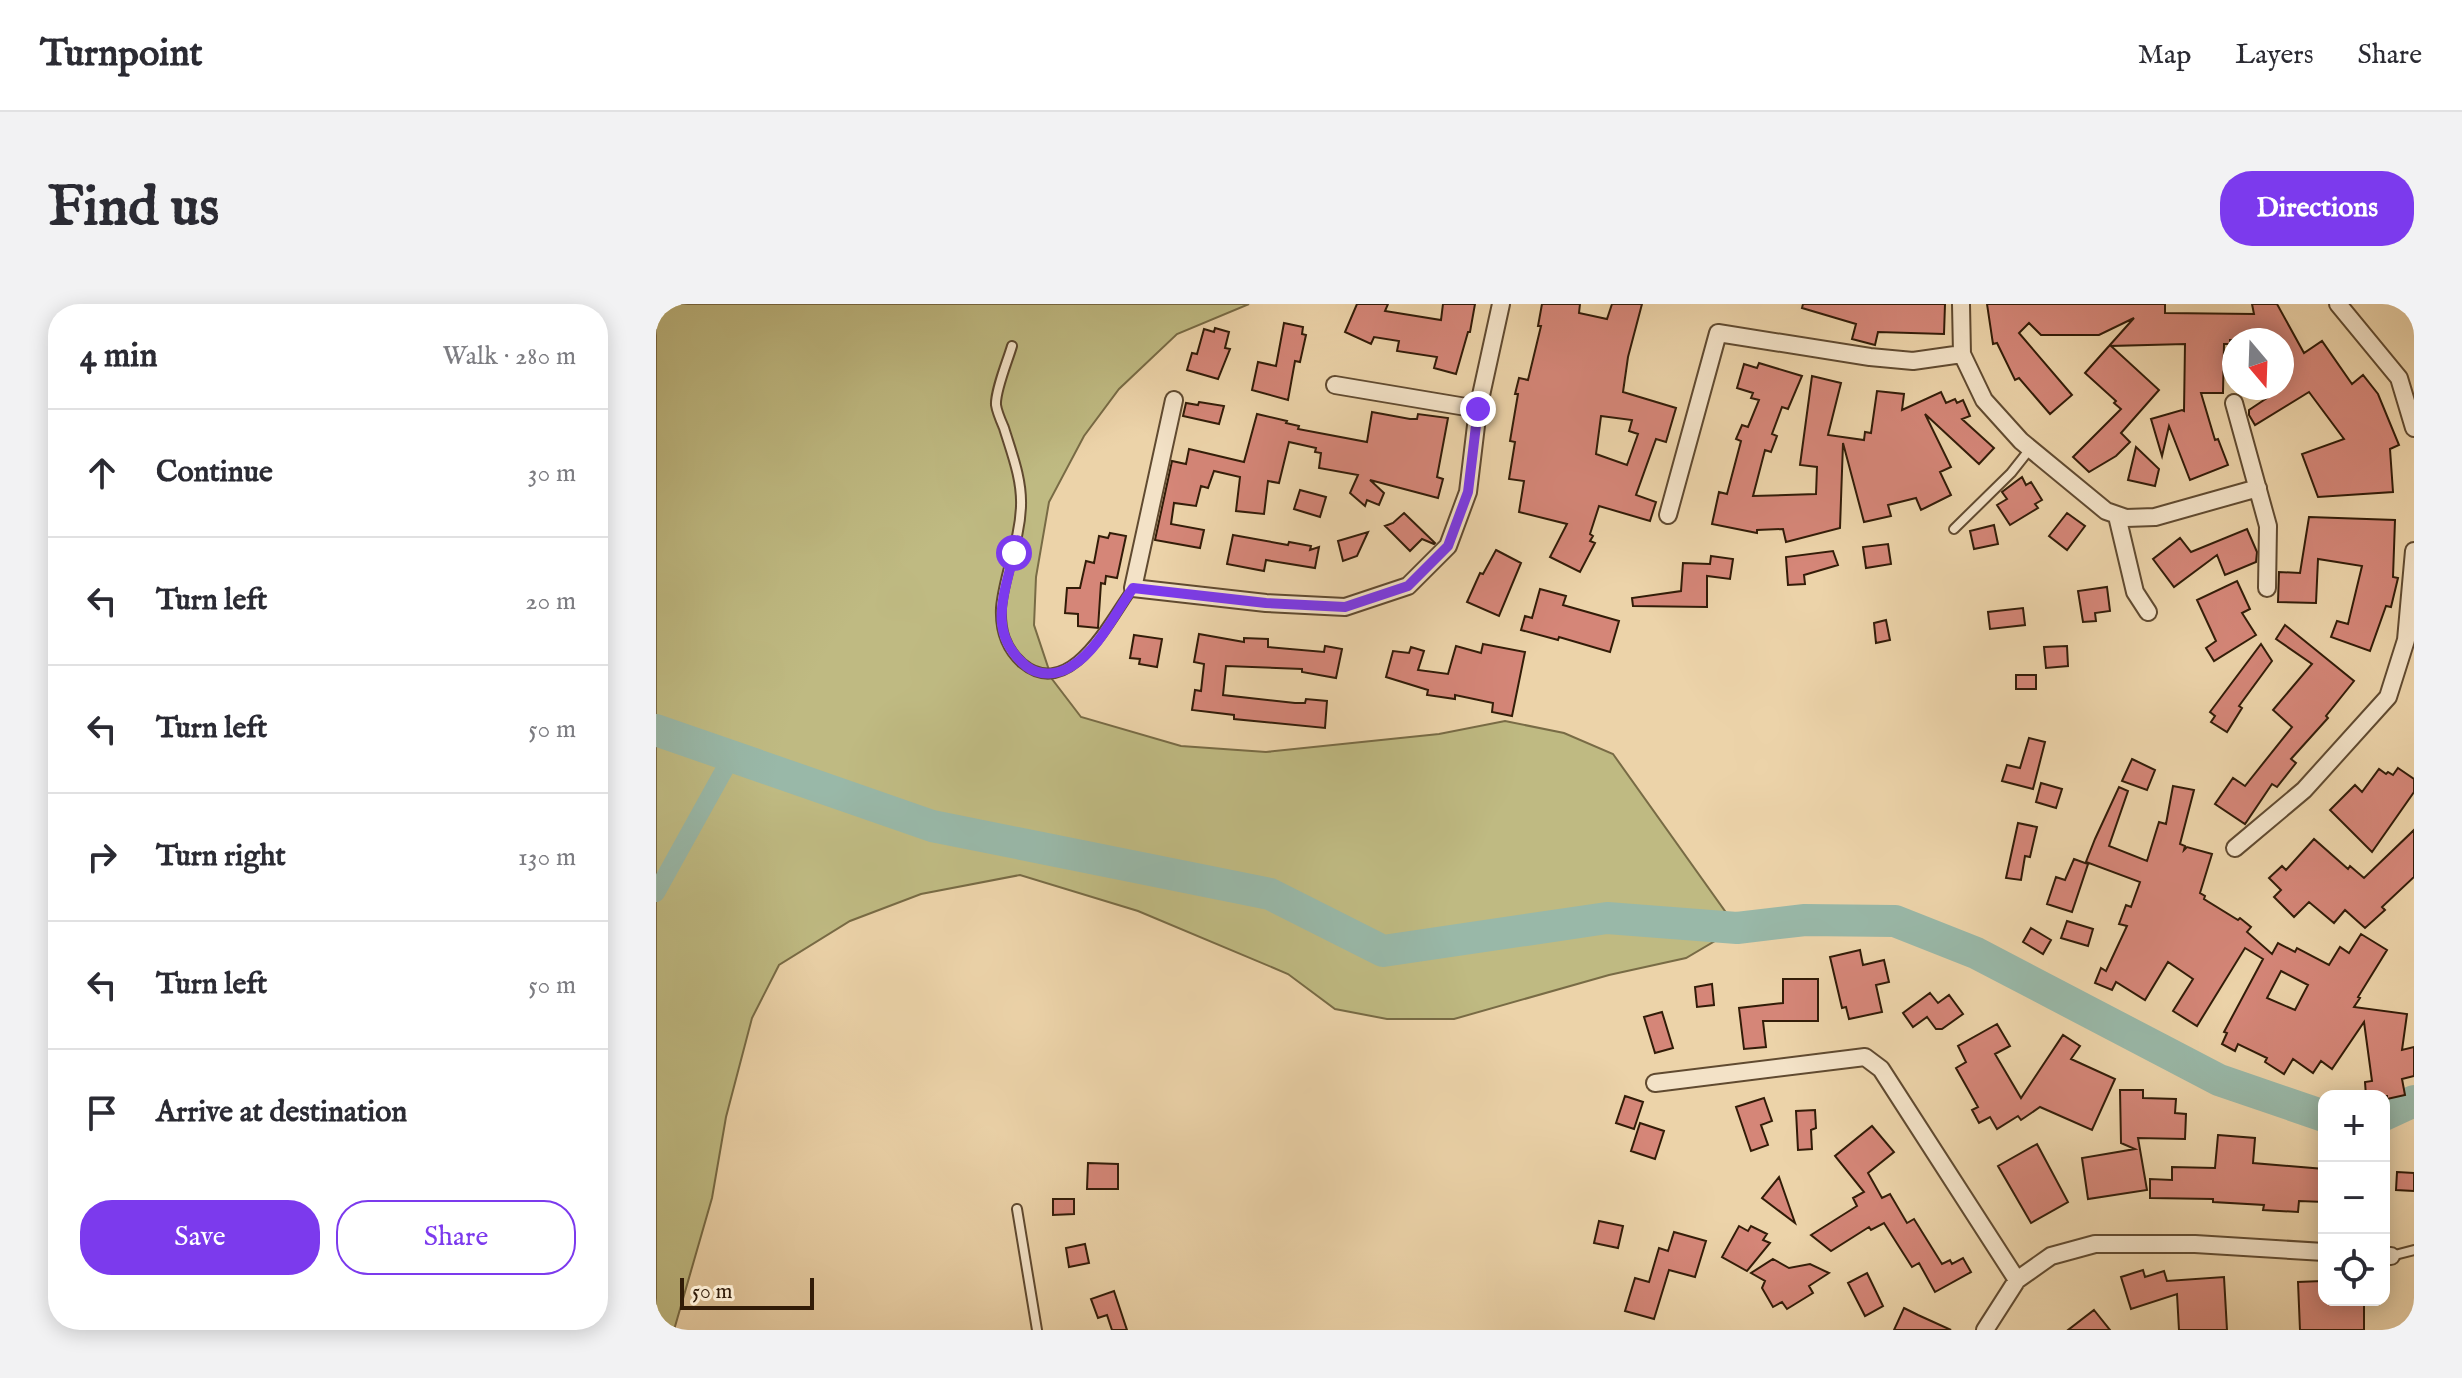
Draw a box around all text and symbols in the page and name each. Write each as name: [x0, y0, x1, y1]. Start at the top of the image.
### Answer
text: Turnpoint: [40, 31, 203, 79]
text: Map: [2138, 38, 2191, 73]
text: Layers: [2235, 38, 2314, 73]
text: Share: [2358, 38, 2422, 73]
button: Directions: [2220, 171, 2414, 246]
text: Find us: [48, 173, 219, 244]
north arrow: [2222, 328, 2294, 400]
text: 4 min: [80, 335, 158, 378]
text: Walk · 280 m: [443, 340, 576, 373]
route end: [1460, 391, 1496, 427]
icon: ahead: [80, 451, 124, 495]
text: Continue: [156, 454, 273, 492]
text: 30 m: [528, 457, 576, 490]
route start: [996, 535, 1032, 571]
icon: left: [80, 579, 124, 623]
text: Turn left: [156, 582, 267, 620]
text: 20 m: [525, 585, 576, 618]
icon: left: [80, 707, 124, 751]
text: Turn left: [156, 710, 267, 748]
text: 50 m: [528, 713, 576, 746]
icon: right: [80, 835, 124, 879]
text: Turn right: [156, 838, 286, 876]
text: 130 m: [518, 841, 576, 874]
icon: left: [80, 963, 124, 1007]
text: Turn left: [156, 966, 267, 1004]
text: 50 m: [528, 969, 576, 1002]
map controls: [2318, 1090, 2390, 1306]
button: +: [2318, 1090, 2390, 1162]
icon: arrive: [80, 1091, 124, 1135]
text: Arrive at destination: [156, 1094, 407, 1132]
button: −: [2318, 1162, 2390, 1234]
button: Save: [80, 1200, 320, 1275]
button: Share: [336, 1200, 576, 1275]
button: locate: [2318, 1234, 2390, 1306]
scale bar: [680, 1274, 814, 1310]
text: 50 m: [692, 1278, 733, 1306]

